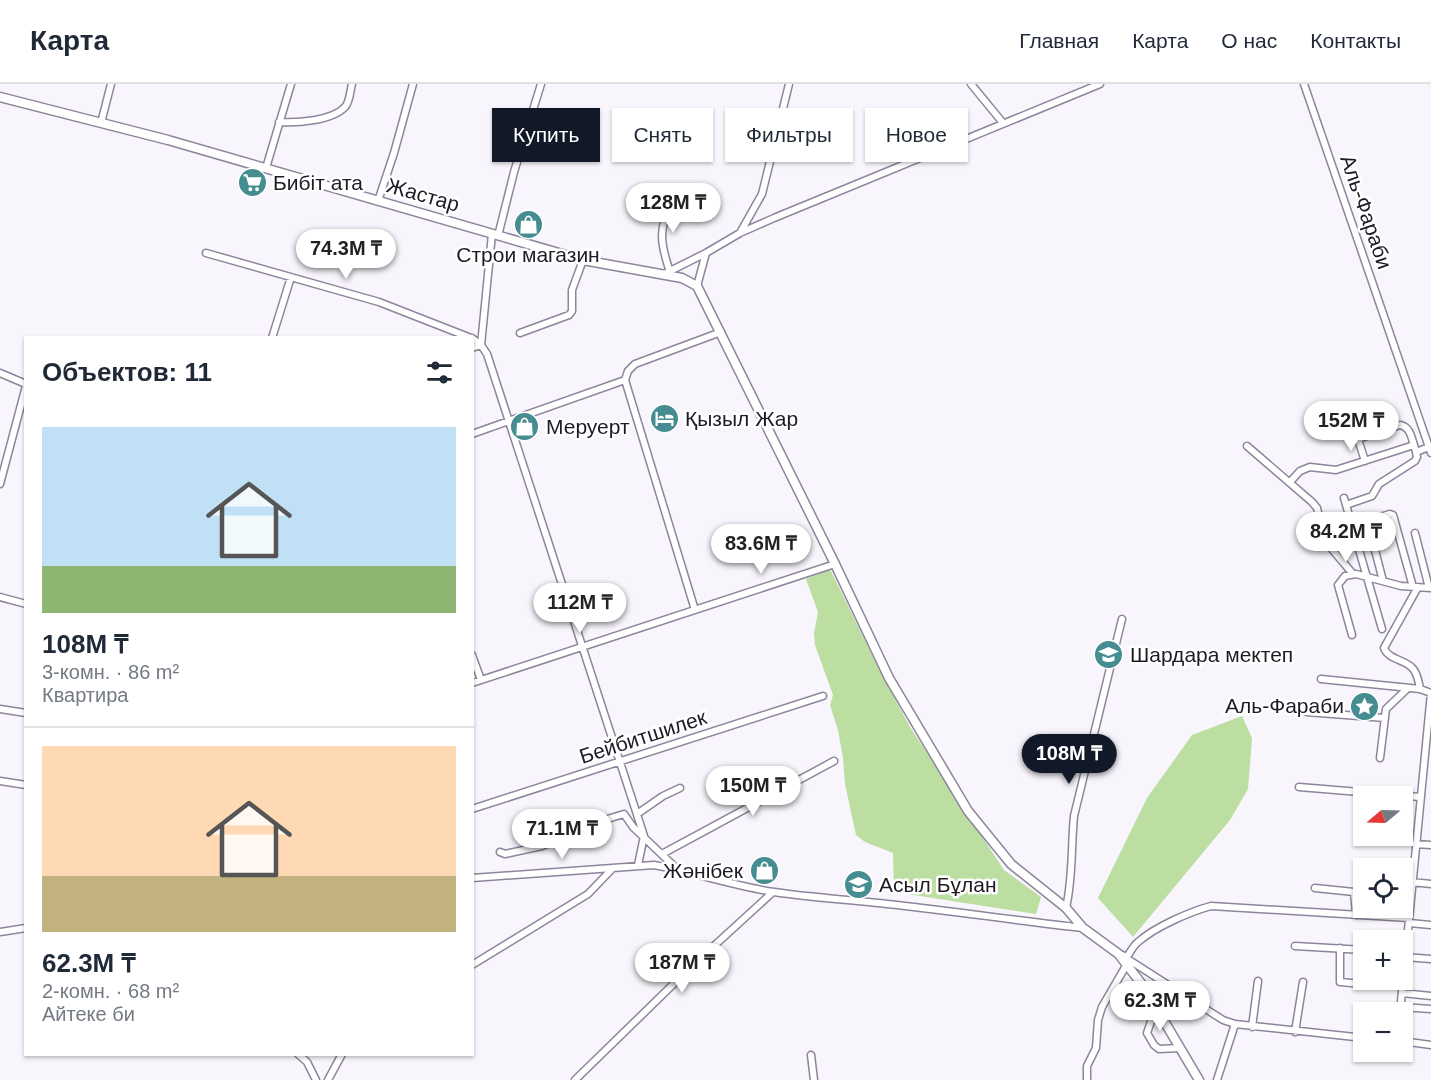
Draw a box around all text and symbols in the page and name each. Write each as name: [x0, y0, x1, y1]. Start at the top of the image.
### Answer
text: Карта: [30, 25, 109, 56]
text: Главная: [1019, 29, 1099, 52]
text: Карта: [1132, 29, 1188, 52]
text: О нас: [1221, 29, 1277, 52]
text: Контакты: [1310, 29, 1401, 52]
chip: Купить: [492, 108, 600, 162]
chip: Снять: [612, 108, 713, 162]
chip: Фильтры: [725, 108, 853, 162]
chip: Новое: [865, 108, 968, 162]
street label: Аль-Фараби: [1336, 152, 1397, 272]
supermarket icon: Бибіт ата: [236, 167, 268, 199]
place label: Бибіт ата: [273, 171, 363, 194]
street label: Жастар: [384, 173, 462, 216]
pin: 128M ₸: [624, 183, 722, 234]
text: 128M ₸: [640, 191, 706, 213]
shop icon: Строи магазин: [512, 208, 544, 240]
pin: 74.3M ₸: [291, 229, 401, 280]
text: 74.3M ₸: [310, 237, 382, 259]
place label: Строи магазин: [456, 243, 600, 266]
icon: filters: [423, 356, 456, 389]
text: Объектов: 11: [42, 357, 212, 387]
pin: 152M ₸: [1302, 401, 1400, 452]
hotel icon: Қызыл Жар: [648, 403, 680, 435]
place label: Қызыл Жар: [685, 407, 798, 430]
text: 152M ₸: [1318, 409, 1384, 431]
shop icon: Меруерт: [509, 411, 541, 443]
place label: Меруерт: [546, 415, 630, 438]
icon: home: [195, 466, 303, 574]
pin: 84.2M ₸: [1291, 512, 1401, 563]
text: 84.2M ₸: [1310, 520, 1382, 542]
pin: 83.6M ₸: [706, 524, 816, 575]
text: 83.6M ₸: [725, 532, 797, 554]
pin: 112M ₸: [531, 583, 629, 634]
text: 112M ₸: [547, 591, 613, 613]
text: 108M ₸: [42, 629, 128, 659]
school or university icon: Шардара мектеп: [1093, 639, 1125, 671]
place label: Шардара мектеп: [1130, 643, 1293, 666]
text: 3-комн. · 86 m²: [42, 661, 179, 683]
text: Квартира: [42, 684, 128, 706]
place icon: Аль-Фараби: [1349, 690, 1381, 722]
place label: Аль-Фараби: [1225, 694, 1344, 717]
street label: Бейбитшилек: [576, 705, 710, 768]
pin: 108M ₸: [1020, 734, 1118, 785]
text: 108M ₸: [1036, 742, 1102, 764]
pin: 150M ₸: [704, 766, 802, 817]
text: 150M ₸: [720, 774, 786, 796]
icon: home: [195, 785, 303, 893]
north arrow: [1353, 786, 1413, 846]
map controls: [1353, 786, 1413, 1062]
pin: 71.1M ₸: [507, 809, 617, 860]
text: 71.1M ₸: [526, 817, 598, 839]
shop icon: Жәнібек: [748, 855, 780, 887]
button: locate: [1353, 858, 1413, 918]
place label: Жәнібек: [663, 859, 744, 882]
school or university icon: Асыл Бұлан: [842, 869, 874, 901]
place label: Асыл Бұлан: [879, 873, 997, 896]
button: +: [1353, 930, 1413, 990]
pin: 187M ₸: [633, 943, 731, 994]
text: 62.3M ₸: [42, 948, 136, 978]
text: 187M ₸: [649, 951, 715, 973]
text: 2-комн. · 68 m²: [42, 980, 179, 1002]
pin: 62.3M ₸: [1105, 981, 1215, 1032]
text: 62.3M ₸: [1124, 989, 1196, 1011]
button: −: [1353, 1002, 1413, 1062]
text: Айтеке би: [42, 1003, 135, 1025]

